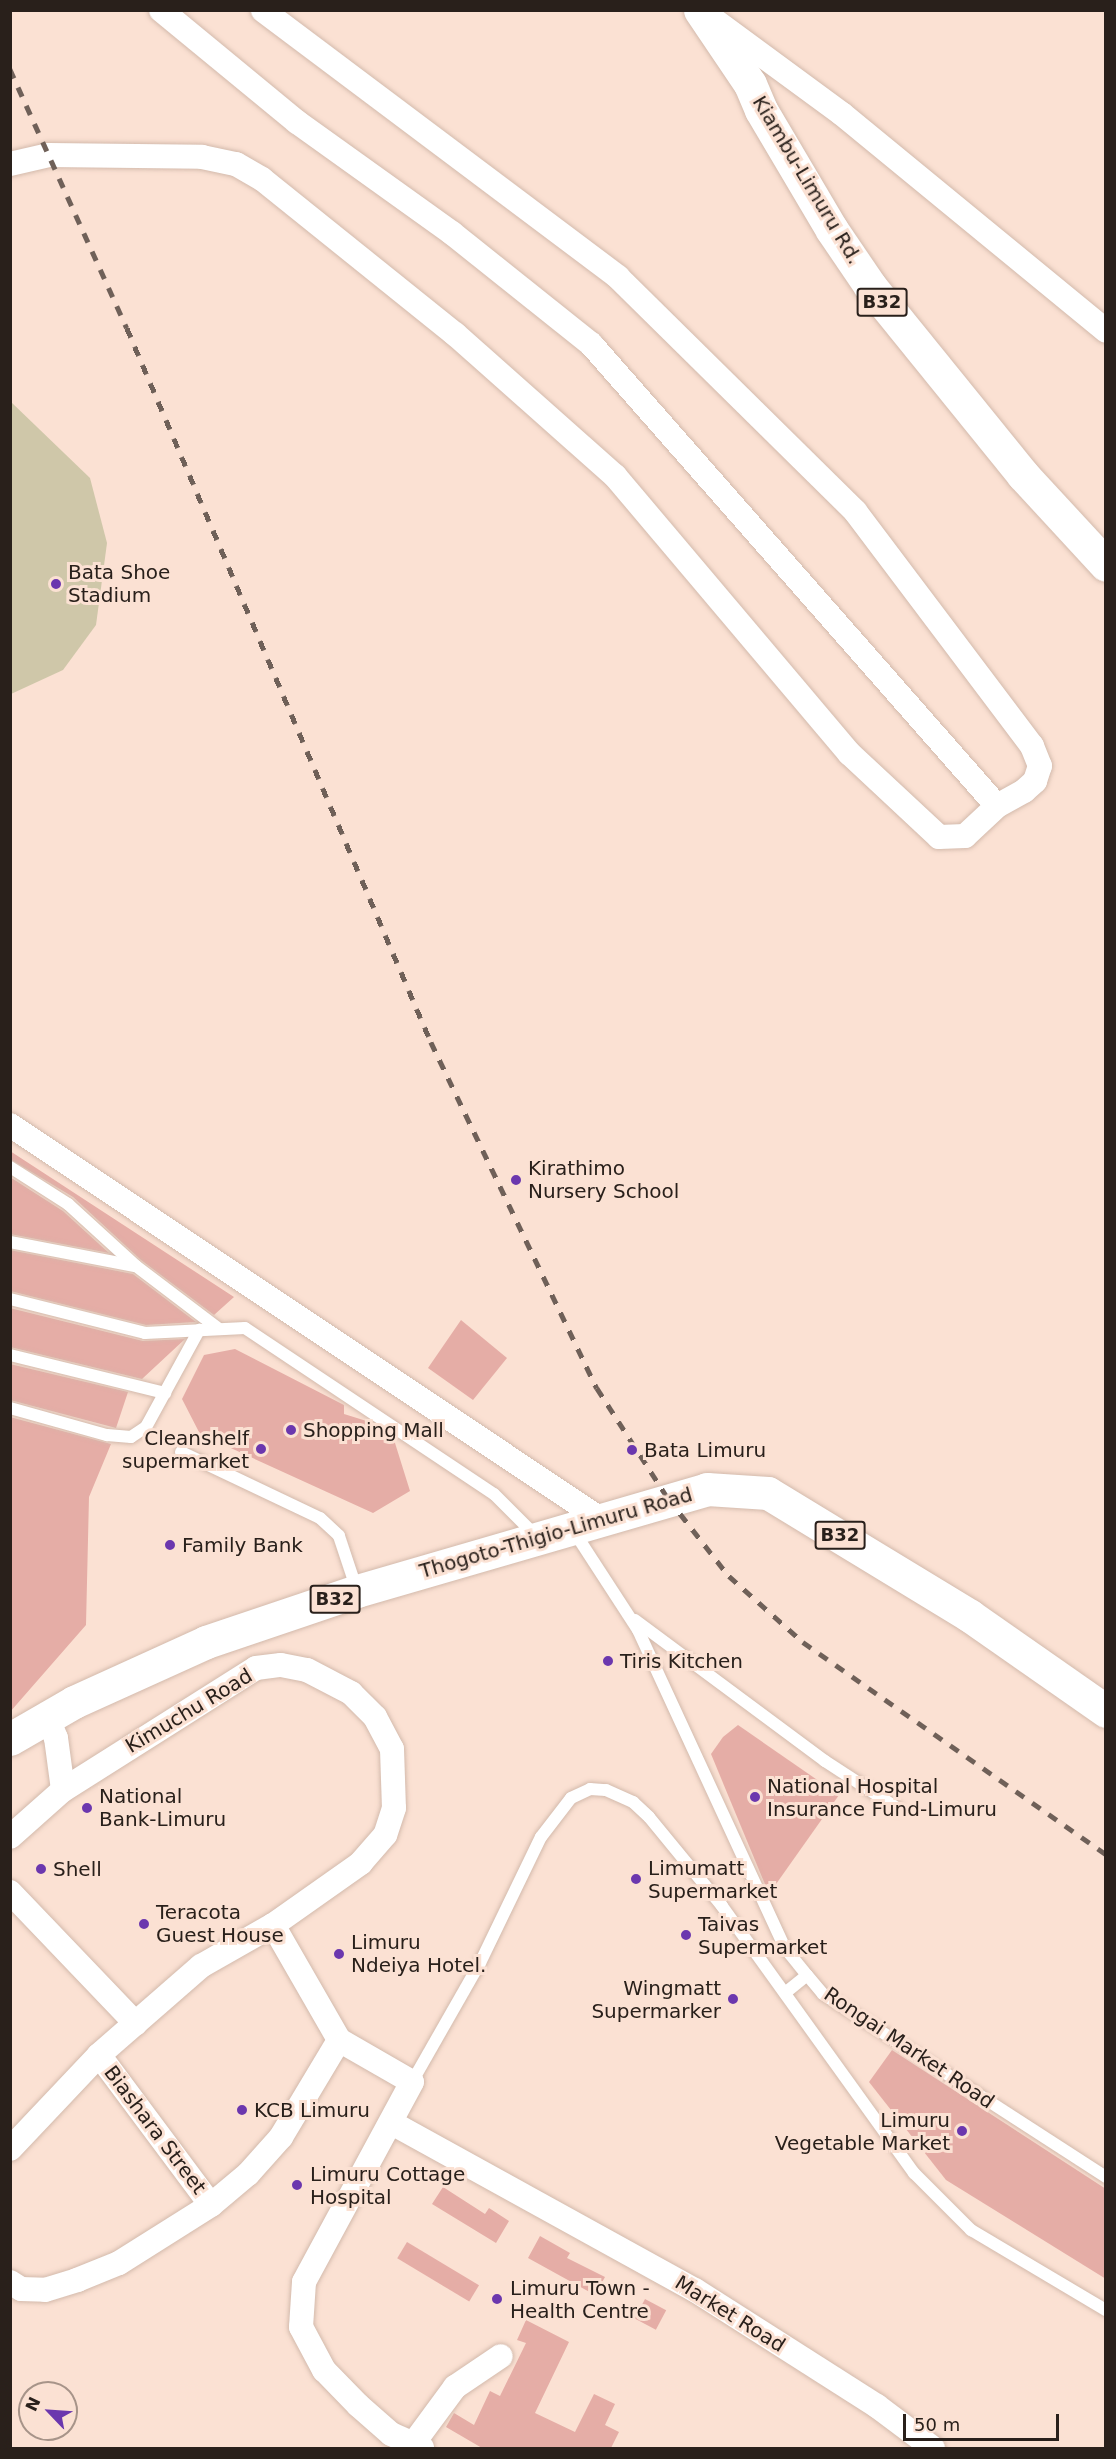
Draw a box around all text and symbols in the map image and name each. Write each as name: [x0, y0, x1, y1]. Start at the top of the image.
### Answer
street label: Kiambu-Limuru Rd.: [747, 92, 867, 268]
road number: B32: [856, 287, 908, 317]
place label: Bata Shoe Stadium: [68, 560, 170, 607]
marker: Bata Shoe Stadium: [49, 577, 63, 591]
place label: Kirathimo Nursery School: [528, 1156, 679, 1203]
marker: Kirathimo Nursery School: [509, 1173, 523, 1187]
place label: Shopping Mall: [303, 1418, 444, 1442]
marker: Shopping Mall: [284, 1423, 298, 1437]
place label: Cleanshelf supermarket: [122, 1426, 249, 1473]
place label: Bata Limuru: [644, 1438, 766, 1462]
marker: Cleanshelf supermarket: [254, 1442, 268, 1456]
marker: Bata Limuru: [625, 1443, 639, 1457]
street label: Thogoto-Thigio-Limuru Road: [417, 1483, 695, 1583]
road number: B32: [814, 1520, 866, 1550]
place label: Family Bank: [182, 1533, 303, 1557]
marker: Family Bank: [163, 1538, 177, 1552]
road number: B32: [310, 1584, 360, 1614]
place label: Tiris Kitchen: [620, 1649, 743, 1673]
marker: Tiris Kitchen: [601, 1654, 615, 1668]
street label: Kimuchu Road: [121, 1664, 257, 1758]
place label: National Hospital Insurance Fund-Limuru: [767, 1774, 997, 1821]
place label: National Bank-Limuru: [99, 1784, 226, 1831]
marker: National Hospital Insurance Fund-Limuru: [748, 1790, 762, 1804]
marker: National Bank-Limuru: [80, 1801, 94, 1815]
place label: Limumatt Supermarket: [648, 1856, 777, 1903]
place label: Shell: [53, 1857, 102, 1881]
marker: Shell: [34, 1862, 48, 1876]
marker: Limumatt Supermarket: [629, 1872, 643, 1886]
place label: Teracota Guest House: [156, 1900, 284, 1947]
place label: Taivas Supermarket: [698, 1912, 827, 1959]
marker: Teracota Guest House: [137, 1917, 151, 1931]
marker: Taivas Supermarket: [679, 1928, 693, 1942]
place label: Limuru Ndeiya Hotel.: [351, 1930, 486, 1977]
marker: Limuru Ndeiya Hotel.: [332, 1947, 346, 1961]
place label: Wingmatt Supermarker: [591, 1976, 721, 2023]
street label: Rongai Market Road: [819, 1982, 999, 2114]
marker: Wingmatt Supermarker: [726, 1992, 740, 2006]
street label: Biashara Street: [99, 2061, 211, 2199]
place label: KCB Limuru: [254, 2098, 370, 2122]
marker: KCB Limuru: [235, 2103, 249, 2117]
place label: Limuru Vegetable Market: [775, 2108, 950, 2155]
marker: Limuru Vegetable Market: [955, 2124, 969, 2138]
place label: Limuru Cottage Hospital: [310, 2162, 465, 2209]
marker: Limuru Cottage Hospital: [288, 2176, 306, 2194]
street label: Market Road: [671, 2271, 789, 2357]
place label: Limuru Town - Health Centre: [510, 2276, 650, 2323]
marker: Limuru Town - Health Centre: [488, 2290, 506, 2308]
north arrow: [18, 2381, 78, 2441]
text: N: [22, 2394, 44, 2414]
scale bar: [906, 2402, 1062, 2440]
text: 50 m: [914, 2414, 960, 2435]

